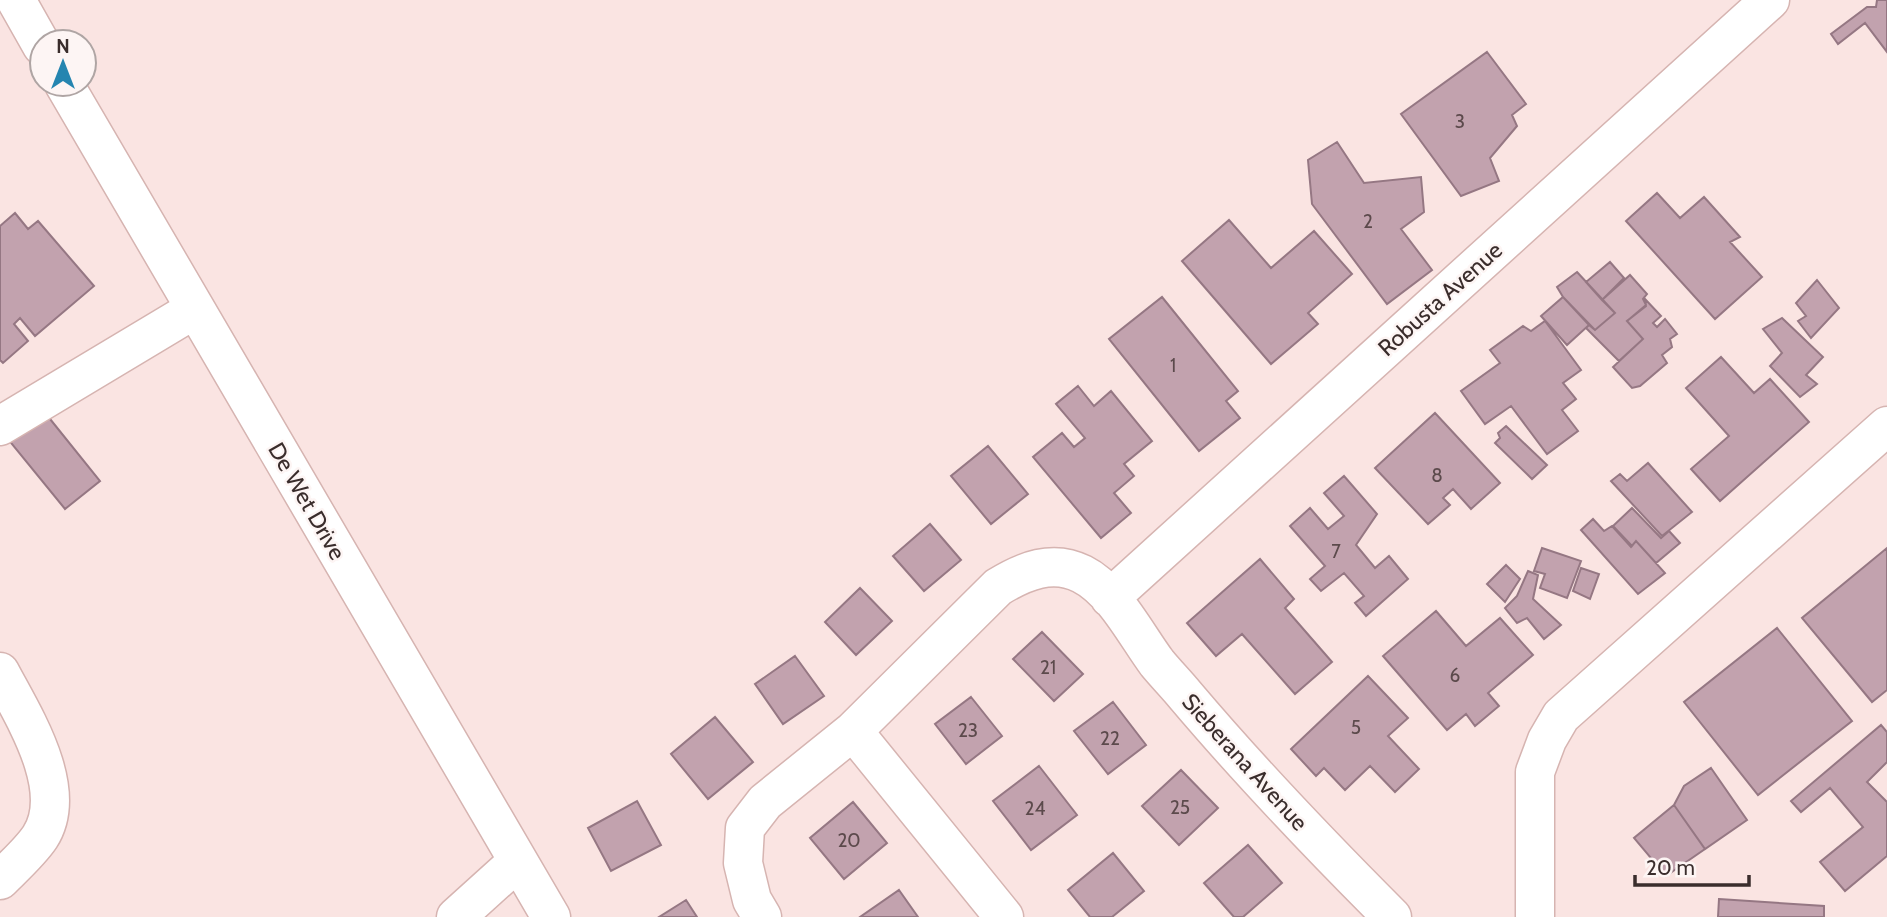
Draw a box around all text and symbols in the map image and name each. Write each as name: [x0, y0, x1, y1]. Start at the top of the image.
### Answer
north arrow: [28, 28, 98, 98]
text: N: [56, 35, 70, 58]
house number: 3: [1455, 110, 1465, 133]
house number: 2: [1363, 210, 1373, 233]
street label: Robusta Avenue: [1372, 236, 1508, 362]
house number: 1: [1170, 354, 1176, 377]
street label: De Wet Drive: [262, 437, 352, 565]
house number: 8: [1431, 464, 1443, 487]
house number: 7: [1331, 540, 1341, 563]
house number: 21: [1040, 656, 1056, 679]
house number: 6: [1450, 664, 1460, 687]
street label: Sieberana Avenue: [1176, 688, 1314, 836]
house number: 5: [1351, 716, 1361, 739]
house number: 23: [958, 719, 978, 742]
house number: 22: [1100, 727, 1120, 750]
house number: 25: [1170, 796, 1190, 819]
house number: 24: [1025, 797, 1045, 820]
house number: 20: [837, 829, 861, 852]
scale bar: [1635, 844, 1749, 888]
text: 20 m: [1646, 855, 1695, 880]

